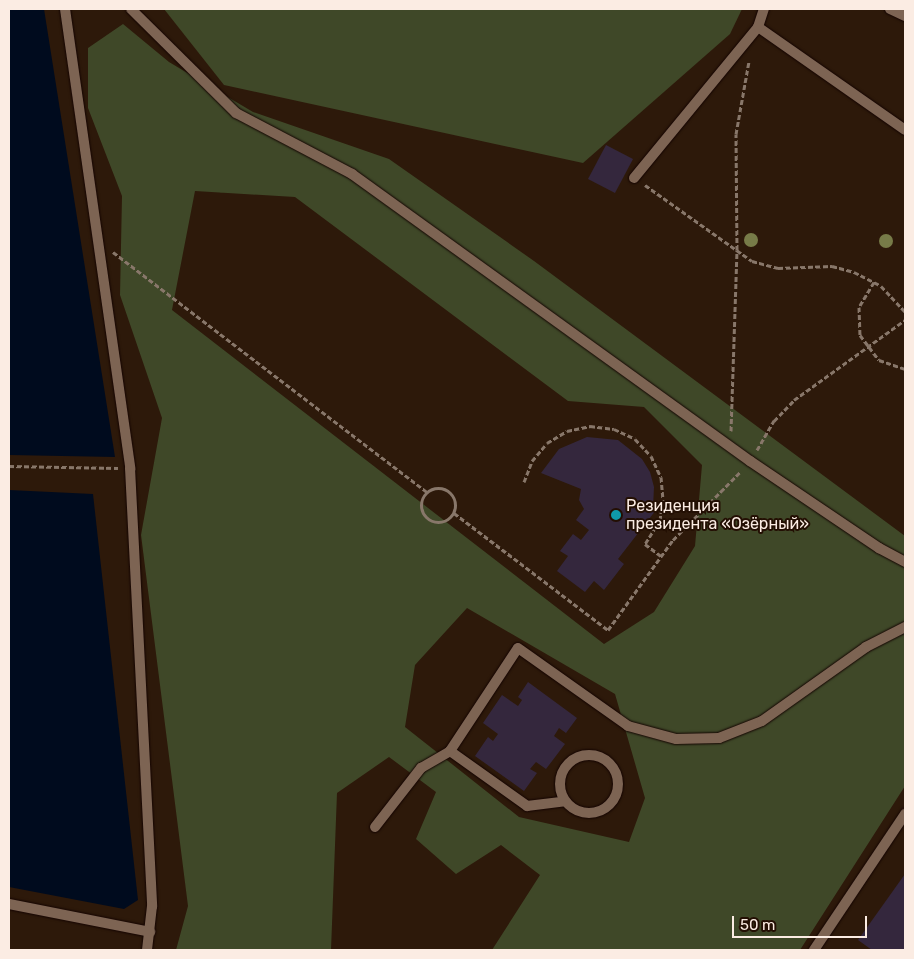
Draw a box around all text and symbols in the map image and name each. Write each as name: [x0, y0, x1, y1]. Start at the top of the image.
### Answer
place label: Резиденция президента «Озёрный»: [626, 496, 809, 534]
marker: Резиденция президента «Озёрный»: [610, 509, 622, 521]
scale bar: [734, 906, 869, 938]
text: 50 m: [740, 916, 775, 934]

